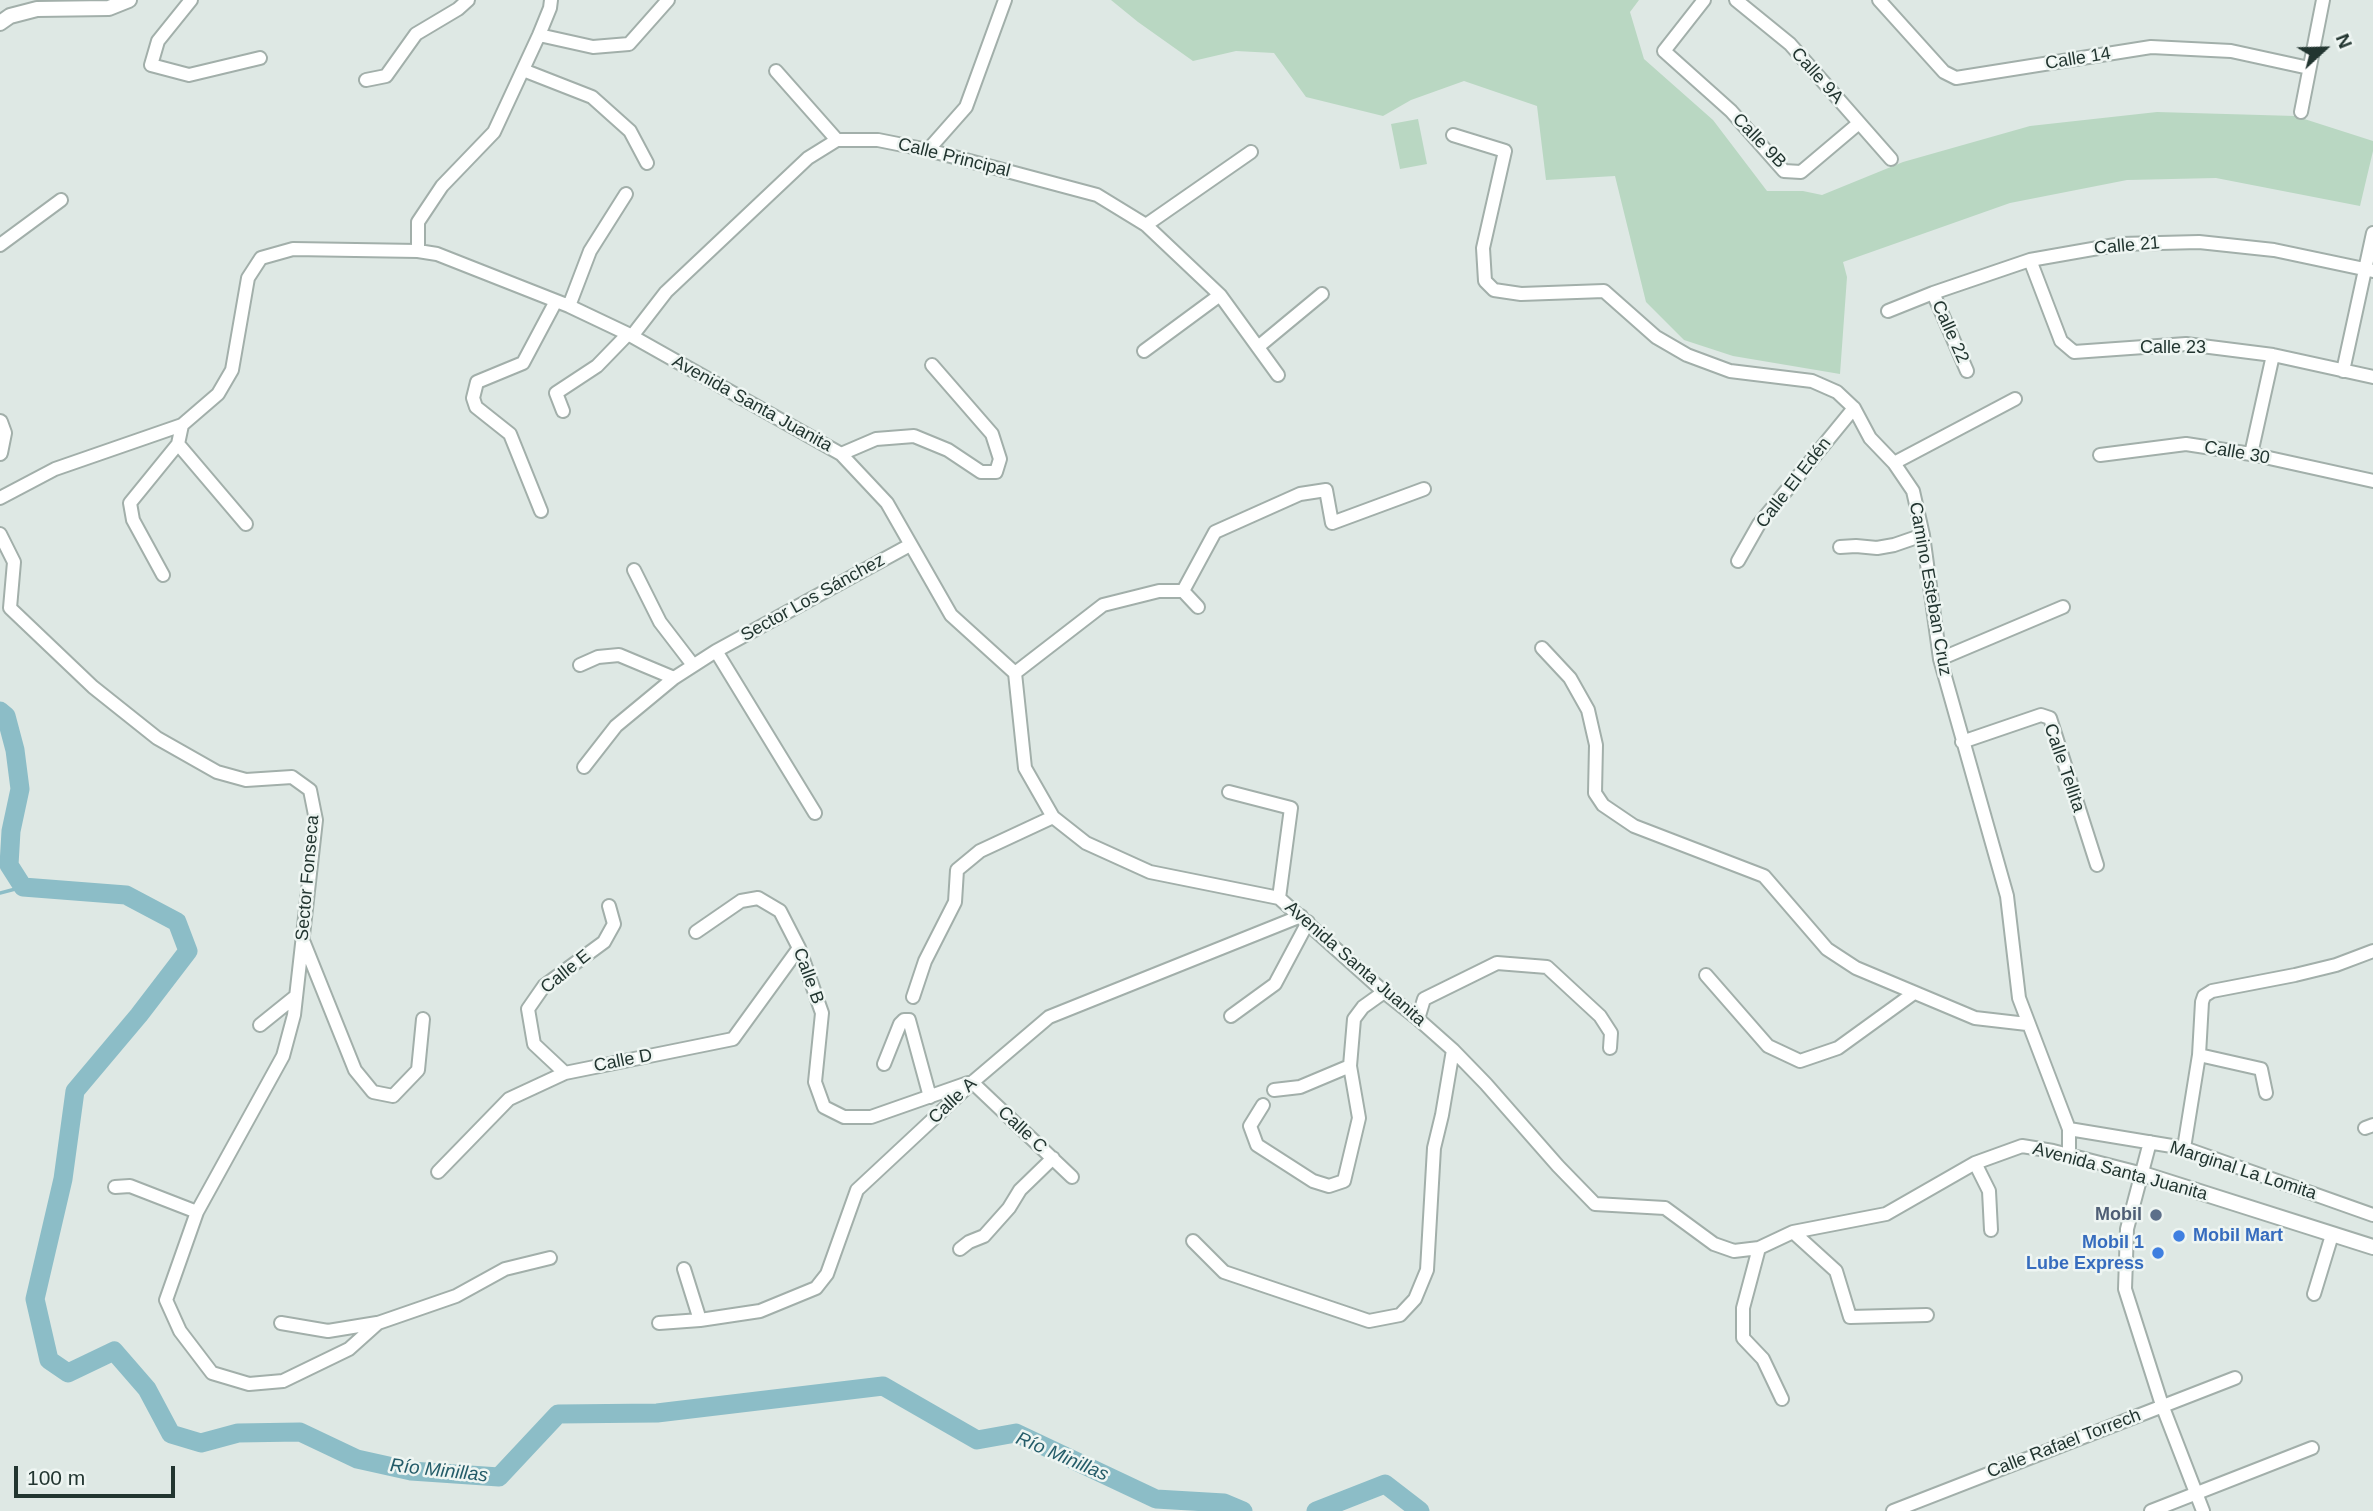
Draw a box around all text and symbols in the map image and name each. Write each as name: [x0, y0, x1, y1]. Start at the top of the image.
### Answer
north arrow: [2289, 14, 2359, 84]
text: N: [2332, 31, 2356, 51]
street label: Calle 9A: [1786, 43, 1848, 109]
street label: Calle 14: [2044, 43, 2112, 75]
street label: Calle 9B: [1728, 109, 1790, 173]
street label: Calle Principal: [896, 134, 1012, 182]
street label: Calle 21: [2093, 232, 2161, 260]
street label: Calle 22: [1927, 297, 1973, 367]
street label: Calle 23: [2140, 337, 2206, 359]
street label: Avenida Santa Juanita: [668, 351, 836, 457]
street label: Calle El Edén: [1752, 433, 1836, 533]
street label: Calle 30: [2203, 437, 2271, 469]
street label: Camino Esteban Cruz: [1904, 500, 1956, 678]
street label: Sector Los Sánchez: [737, 550, 889, 646]
street label: Calle Tellita: [2039, 721, 2089, 815]
street label: Sector Fonseca: [292, 814, 324, 942]
street label: Avenida Santa Juanita: [1280, 897, 1430, 1031]
street label: Calle E: [537, 945, 595, 999]
street label: Calle B: [788, 945, 828, 1007]
street label: Calle D: [592, 1045, 654, 1077]
street label: Calle A: [924, 1073, 982, 1129]
street label: Calle C: [993, 1102, 1051, 1158]
street label: Marginal La Lomita: [2167, 1137, 2319, 1205]
street label: Avenida Santa Juanita: [2030, 1138, 2210, 1206]
place label: Mobil: [2095, 1204, 2142, 1226]
marker: Mobil: [2148, 1207, 2164, 1223]
place label: Mobil Mart: [2193, 1225, 2283, 1247]
marker: Mobil Mart: [2171, 1228, 2187, 1244]
place label: Mobil 1 Lube Express: [2026, 1232, 2144, 1274]
marker: Mobil 1 Lube Express: [2150, 1245, 2166, 1261]
street label: Calle Rafael Torrech: [1984, 1405, 2144, 1483]
water label: Río Minillas: [1012, 1427, 1112, 1487]
scale bar: [18, 1452, 178, 1496]
water label: Río Minillas: [389, 1455, 489, 1487]
text: 100 m: [27, 1466, 85, 1489]

